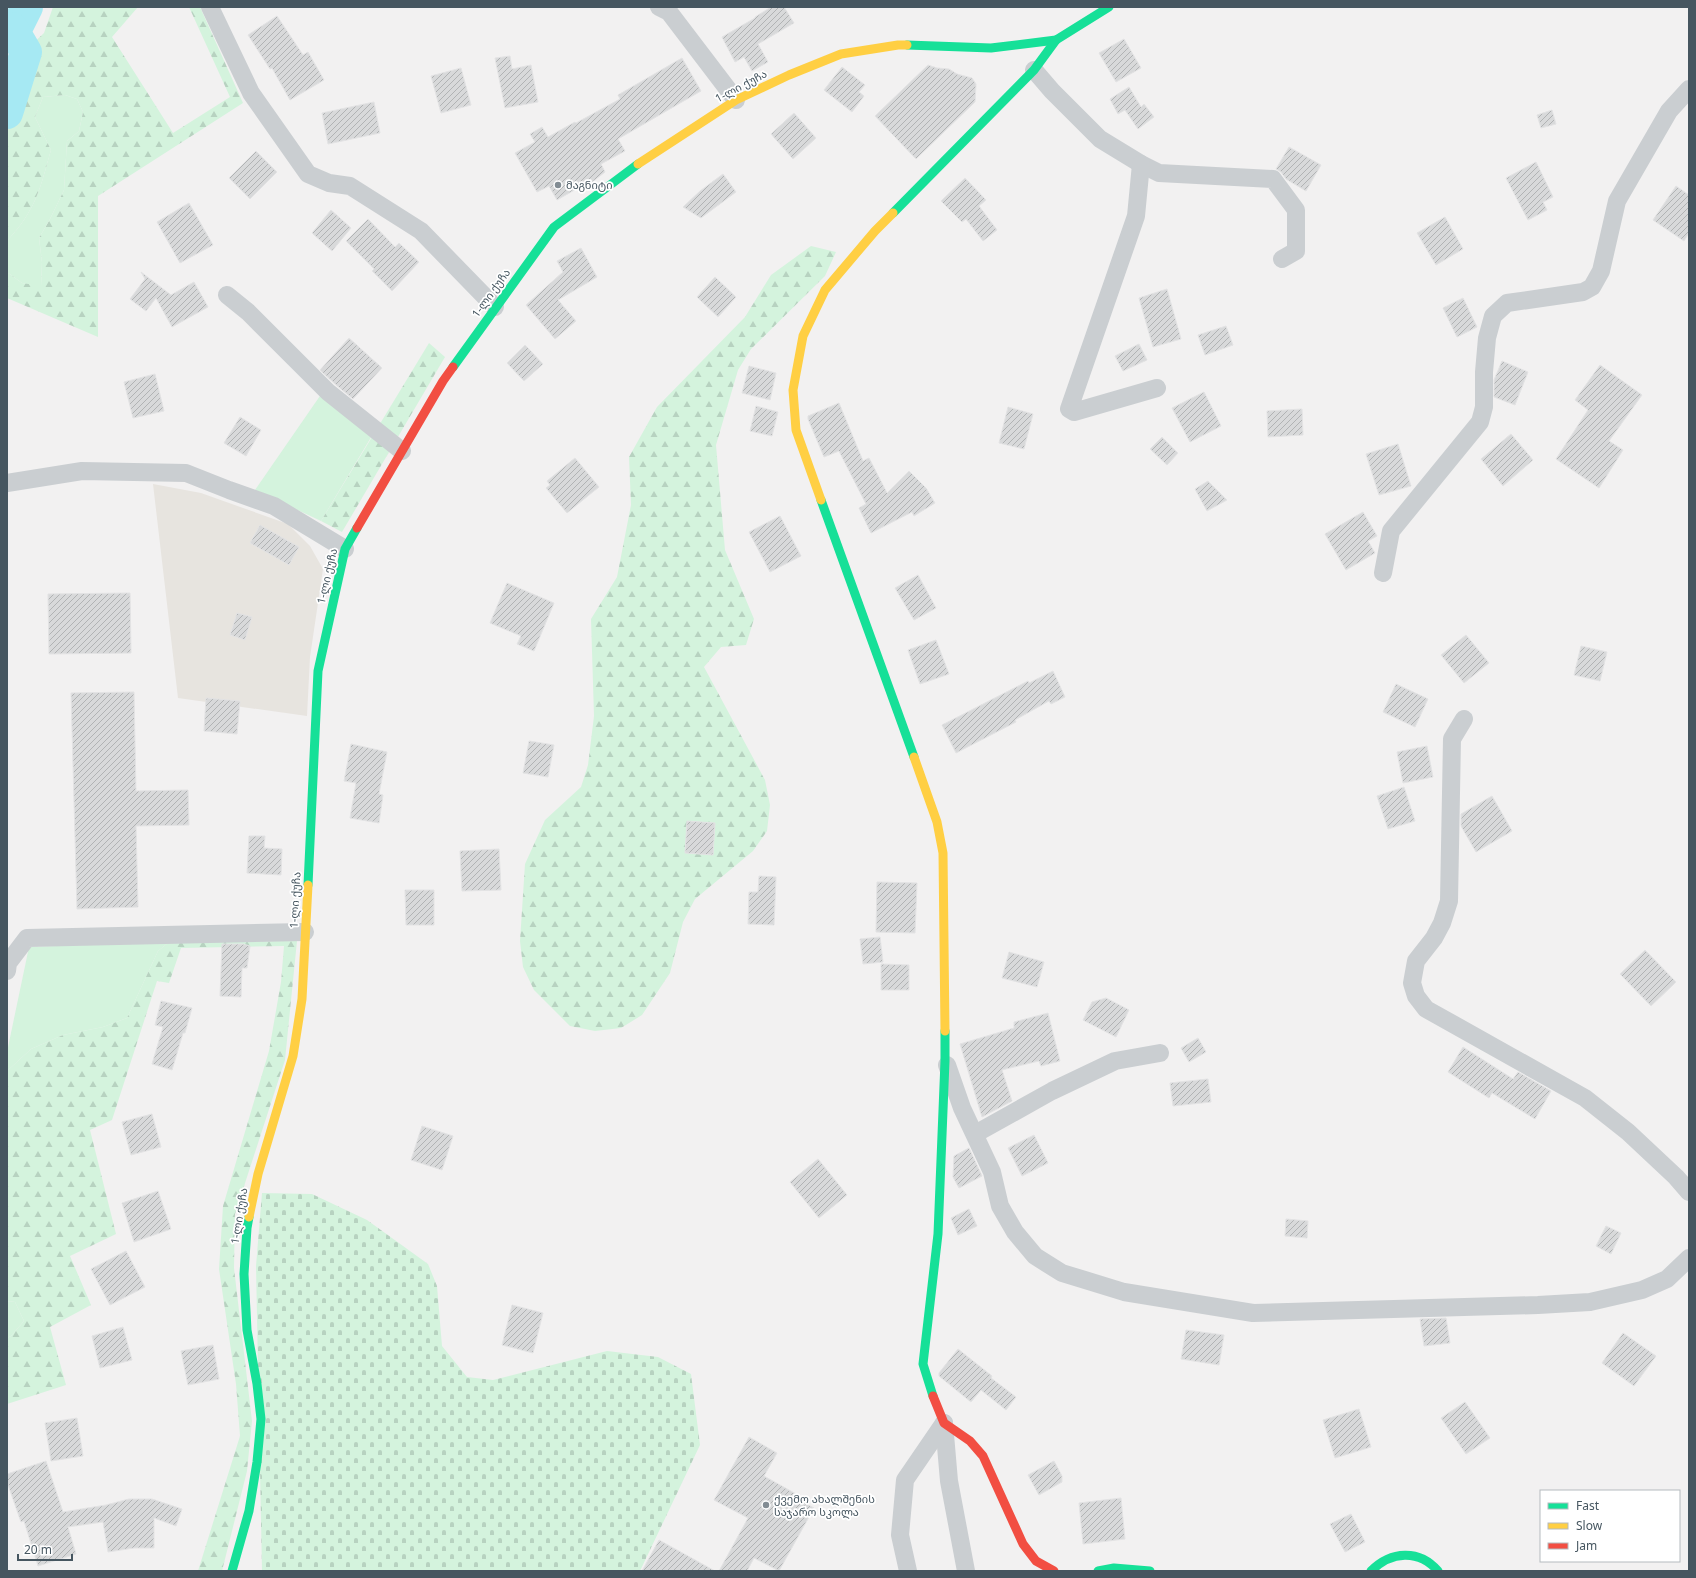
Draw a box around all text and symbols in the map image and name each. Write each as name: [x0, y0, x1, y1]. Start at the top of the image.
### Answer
street label: 1-ლი ქუჩა: [712, 66, 769, 105]
place label: მაგნიტი: [566, 177, 613, 192]
marker: მაგნიტი: [553, 180, 563, 190]
street label: 1-ლი ქუჩა: [468, 265, 513, 320]
street label: 1-ლი ქუჩა: [313, 547, 340, 605]
street label: 1-ლი ქუჩა: [286, 871, 303, 929]
street label: 1-ლი ქუჩა: [227, 1187, 250, 1245]
legend: [1540, 1490, 1680, 1562]
place label: ქვემო ახალშენის საჯარო სკოლა: [774, 1491, 875, 1519]
text: Fast: [1576, 1497, 1600, 1514]
marker: ქვემო ახალშენის საჯარო სკოლა: [761, 1500, 771, 1510]
text: Slow: [1576, 1517, 1603, 1534]
scale bar: [18, 1536, 72, 1562]
text: Jam: [1575, 1537, 1597, 1554]
text: 20 m: [24, 1541, 52, 1558]

